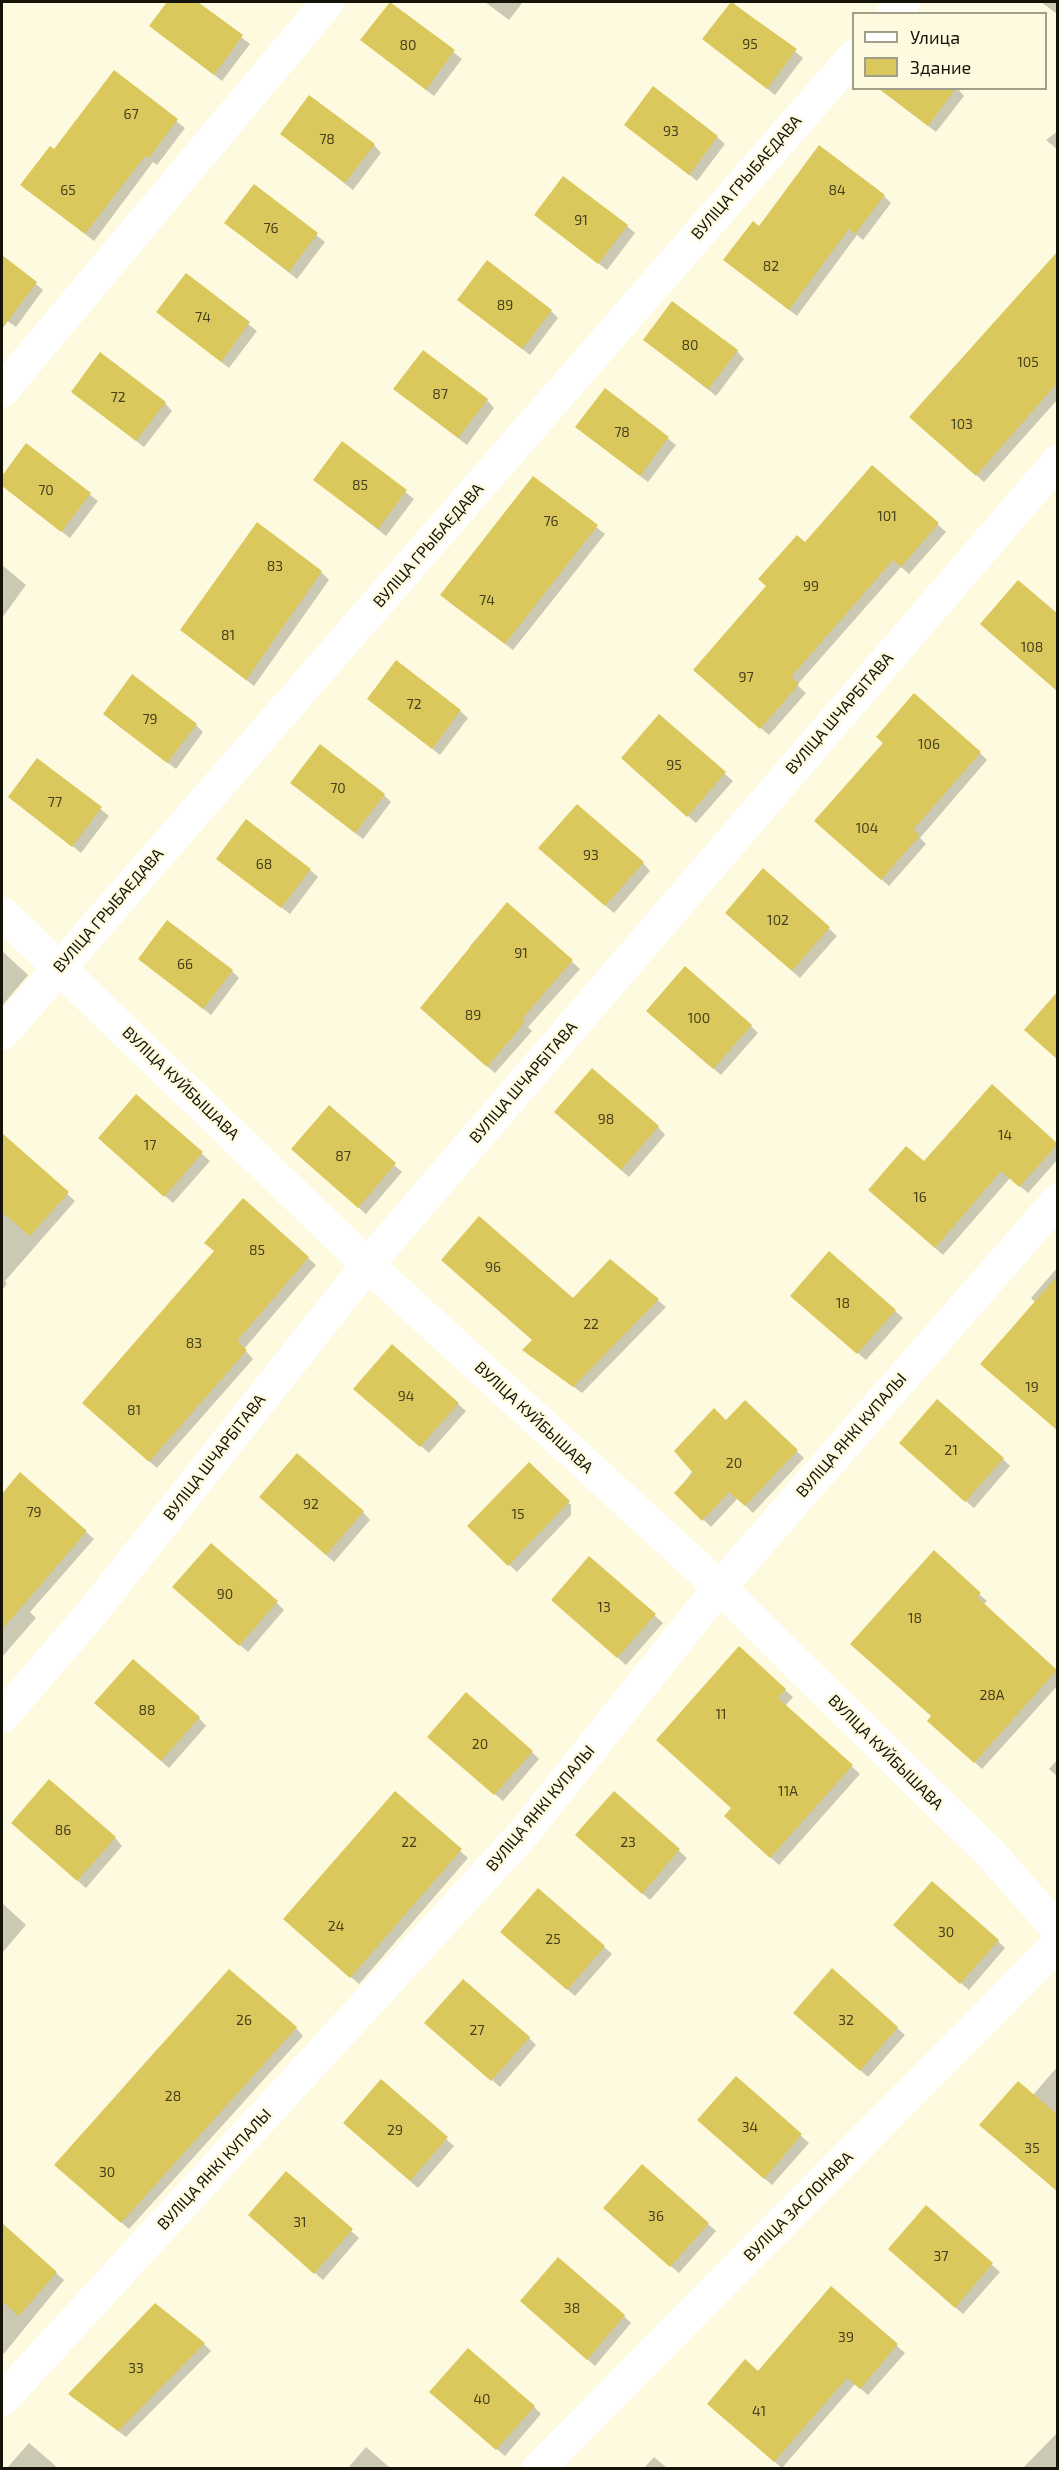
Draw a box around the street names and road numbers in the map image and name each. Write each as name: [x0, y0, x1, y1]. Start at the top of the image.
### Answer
street label: ВУЛІЦА ГРЫБАЕДАВА: [687, 111, 805, 243]
street label: ВУЛІЦА ГРЫБАЕДАВА: [369, 479, 487, 611]
street label: ВУЛІЦА ШЧАРБІТАВА: [781, 648, 897, 778]
street label: ВУЛІЦА ГРЫБАЕДАВА: [49, 844, 167, 976]
street label: ВУЛІЦА ШЧАРБІТАВА: [465, 1017, 581, 1147]
street label: ВУЛІЦА КУЙБЫШАВА: [119, 1022, 243, 1144]
street label: ВУЛІЦА КУЙБЫШАВА: [471, 1357, 597, 1477]
street label: ВУЛІЦА ЯНКІ КУПАЛЫ: [792, 1369, 910, 1501]
street label: ВУЛІЦА ШЧАРБІТАВА: [159, 1390, 269, 1524]
street label: ВУЛІЦА КУЙБЫШАВА: [824, 1690, 948, 1814]
street label: ВУЛІЦА ЯНКІ КУПАЛЫ: [482, 1741, 598, 1875]
street label: ВУЛІЦА ЯНКІ КУПАЛЫ: [153, 2105, 275, 2233]
street label: ВУЛІЦА ЗАСЛОНАВА: [739, 2147, 857, 2265]

